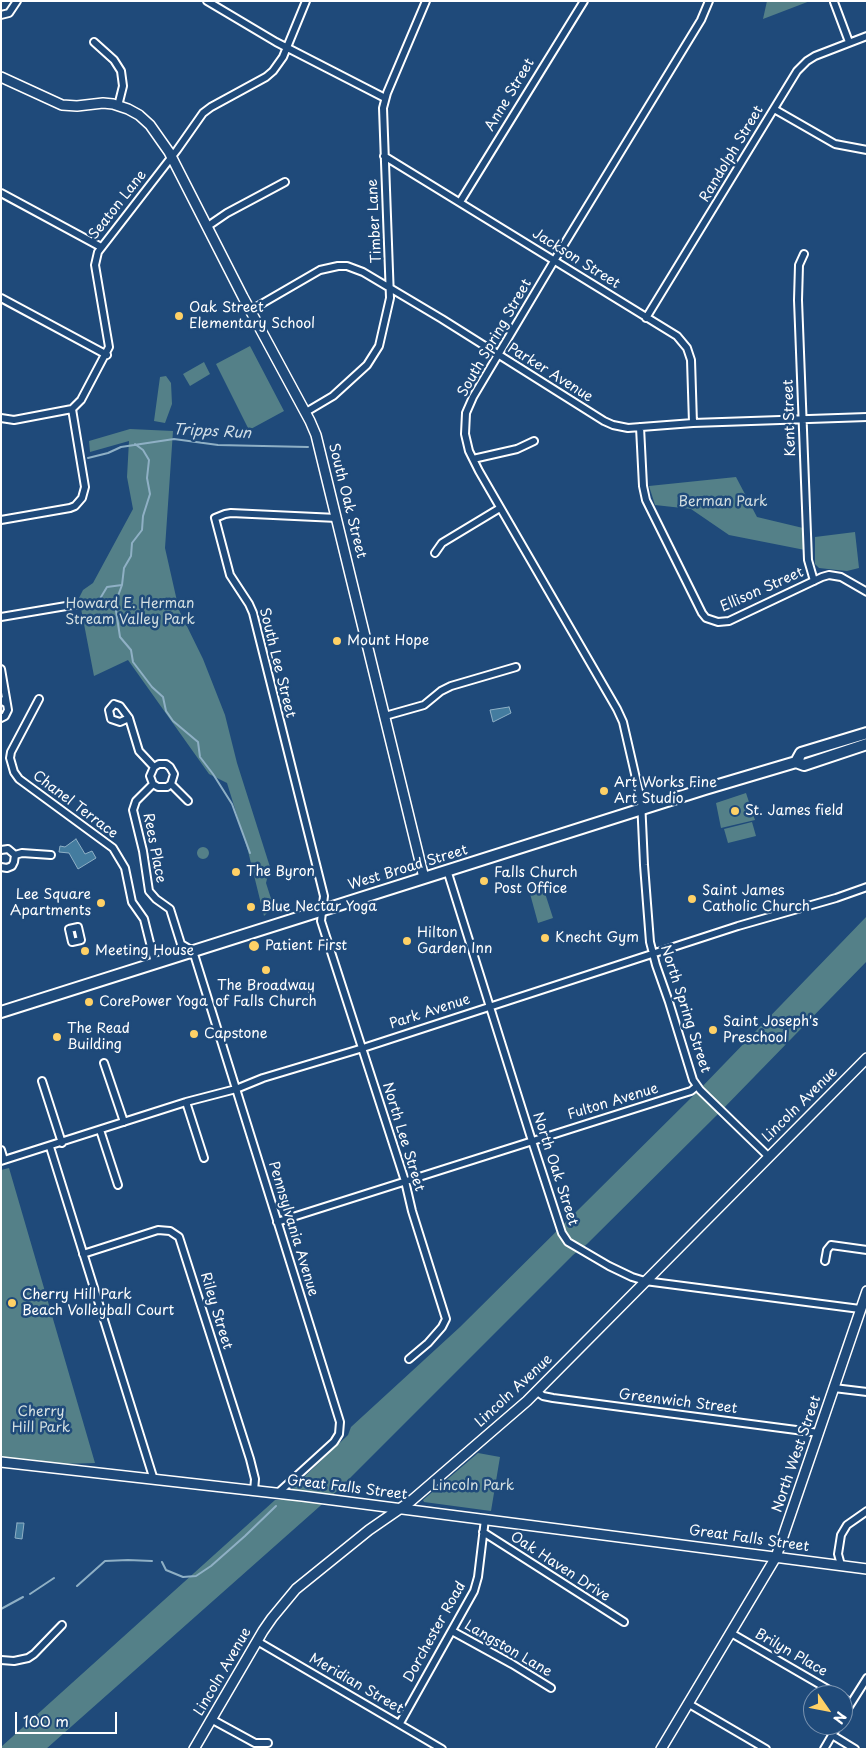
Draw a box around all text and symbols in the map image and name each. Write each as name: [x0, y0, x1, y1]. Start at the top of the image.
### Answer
street label: Anne Street: [482, 56, 538, 134]
street label: Randolph Street: [697, 103, 767, 205]
street label: Seaton Lane: [86, 167, 150, 243]
street label: Timber Lane: [364, 178, 386, 264]
street label: Jackson Street: [529, 225, 623, 293]
street label: South Spring Street: [455, 276, 535, 400]
place label: Oak Street Elementary School: [189, 300, 315, 332]
marker: Oak Street Elementary School: [173, 310, 185, 322]
street label: Parker Avenue: [504, 340, 596, 406]
street label: Kent Street: [780, 379, 800, 457]
water label: Tripps Run: [172, 421, 252, 443]
street label: South Oak Street: [325, 442, 369, 560]
park label: Berman Park: [678, 494, 768, 510]
street label: Ellison Street: [718, 564, 806, 616]
park label: Howard E. Herman Stream Valley Park: [65, 596, 195, 628]
street label: South Lee Street: [255, 606, 299, 720]
place label: Mount Hope: [347, 633, 429, 649]
marker: Mount Hope: [331, 635, 343, 647]
street label: Chanel Terrace: [29, 768, 121, 842]
place label: Art Works Fine Art Studio: [614, 775, 717, 808]
marker: Art Works Fine Art Studio: [598, 785, 610, 797]
place label: St. James field: [745, 803, 843, 819]
marker: St. James field: [729, 805, 741, 817]
street label: Rees Place: [139, 812, 169, 884]
street label: West Broad Street: [346, 842, 470, 894]
place label: The Byron: [246, 864, 315, 880]
place label: Falls Church Post Office: [494, 865, 578, 898]
marker: The Byron: [230, 866, 242, 878]
marker: Falls Church Post Office: [478, 875, 490, 887]
place label: Saint James Catholic Church: [702, 883, 810, 916]
place label: Lee Square Apartments: [10, 887, 91, 920]
marker: Saint James Catholic Church: [686, 893, 698, 905]
marker: Lee Square Apartments: [95, 897, 107, 909]
place label: Blue Nectar Yoga: [261, 899, 377, 915]
marker: Blue Nectar Yoga: [245, 901, 257, 913]
place label: Hilton Garden Inn: [417, 925, 492, 958]
place label: Knecht Gym: [555, 930, 639, 946]
marker: Knecht Gym: [539, 932, 551, 944]
marker: Hilton Garden Inn: [401, 935, 413, 947]
place label: Patient First: [265, 938, 347, 954]
marker: Patient First: [247, 939, 261, 953]
place label: Meeting House: [95, 943, 194, 959]
street label: North Spring Street: [656, 943, 714, 1075]
marker: Meeting House: [79, 945, 91, 957]
marker: The Broadway of Falls Church: [260, 964, 272, 976]
place label: The Broadway of Falls Church: [215, 978, 317, 1010]
street label: Park Avenue: [388, 991, 472, 1033]
place label: CorePower Yoga: [99, 994, 208, 1010]
marker: CorePower Yoga: [83, 996, 95, 1008]
place label: Saint Joseph's Preschool: [723, 1014, 818, 1046]
place label: The Read Building: [67, 1021, 130, 1054]
marker: Saint Joseph's Preschool: [707, 1024, 719, 1036]
place label: Capstone: [204, 1026, 268, 1042]
marker: Capstone: [188, 1028, 200, 1040]
marker: The Read Building: [51, 1031, 63, 1043]
street label: Lincoln Avenue: [759, 1064, 841, 1146]
street label: Fulton Avenue: [566, 1080, 660, 1124]
street label: North Lee Street: [378, 1081, 428, 1193]
street label: North Oak Street: [529, 1110, 581, 1228]
street label: Pennsylvania Avenue: [264, 1160, 322, 1298]
street label: Riley Street: [196, 1271, 236, 1351]
place label: Cherry Hill Park Beach Volleyball Court: [22, 1287, 174, 1320]
marker: Cherry Hill Park Beach Volleyball Court: [6, 1297, 18, 1309]
street label: Lincoln Avenue: [472, 1351, 556, 1431]
street label: Greenwich Street: [618, 1386, 738, 1418]
street label: North West Street: [769, 1393, 825, 1515]
park label: Cherry Hill Park: [12, 1404, 70, 1436]
street label: Great Falls Street: [286, 1472, 408, 1504]
park label: Lincoln Park: [432, 1478, 514, 1494]
street label: Great Falls Street: [688, 1522, 810, 1556]
street label: Oak Haven Drive: [507, 1529, 613, 1605]
street label: Dorchester Road: [400, 1579, 470, 1685]
street label: Langston Lane: [461, 1617, 555, 1681]
street label: Lincoln Avenue: [191, 1625, 255, 1719]
street label: Brilyn Place: [752, 1626, 830, 1680]
street label: Meridian Street: [306, 1650, 406, 1718]
north arrow: [803, 1685, 853, 1735]
scale bar: [18, 1702, 120, 1734]
text: N: [828, 1708, 852, 1728]
text: 100 m: [23, 1709, 69, 1732]

